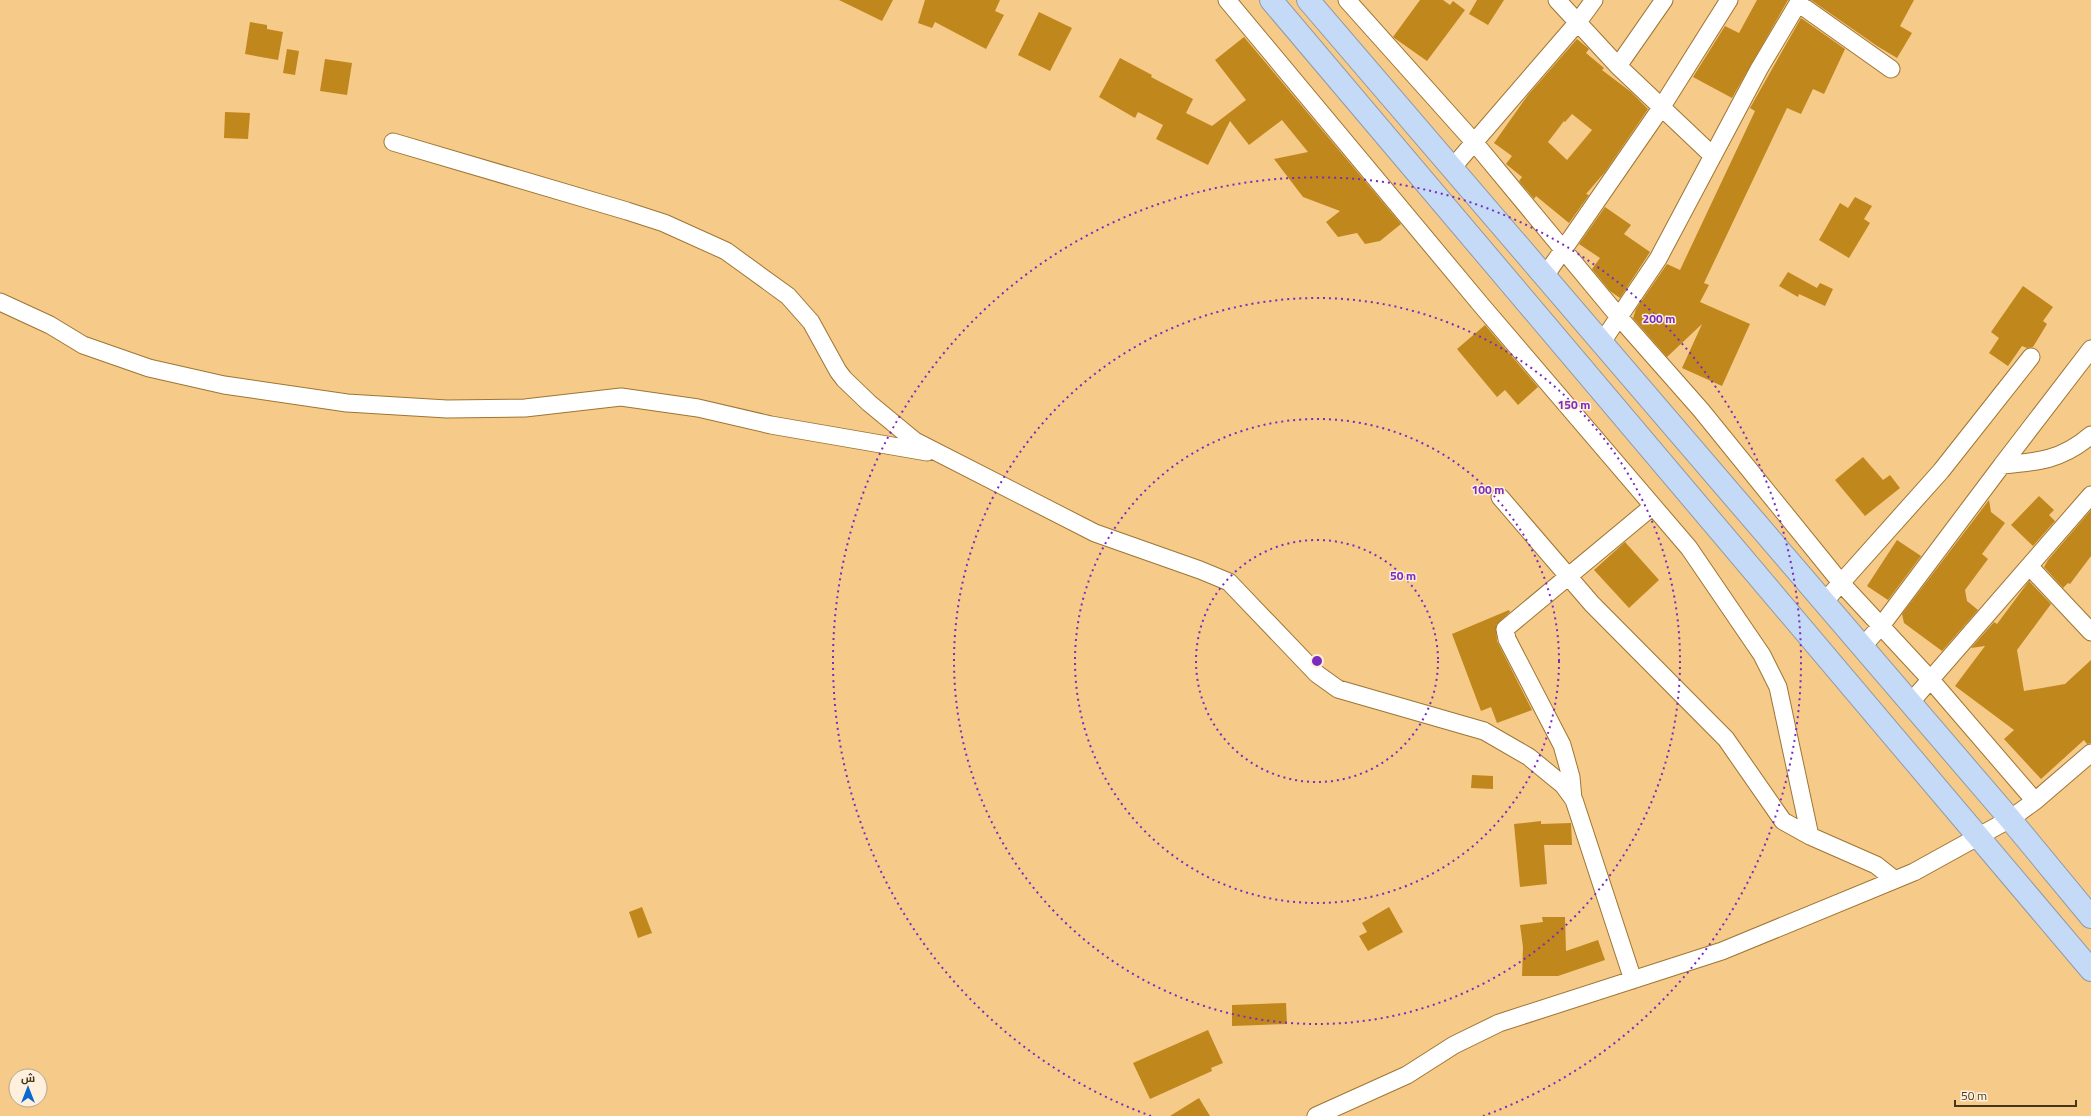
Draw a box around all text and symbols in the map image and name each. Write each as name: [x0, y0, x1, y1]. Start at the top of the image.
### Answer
text: 200 m: [1643, 309, 1675, 328]
text: 150 m: [1558, 395, 1590, 414]
text: 100 m: [1472, 480, 1504, 499]
text: 50 m: [1390, 566, 1416, 585]
centre of rings: [1310, 654, 1324, 668]
north arrow: [8, 1068, 48, 1108]
text: ش: [21, 1070, 35, 1086]
scale bar: [1955, 1082, 2076, 1108]
text: 50 m: [1961, 1086, 1987, 1105]

